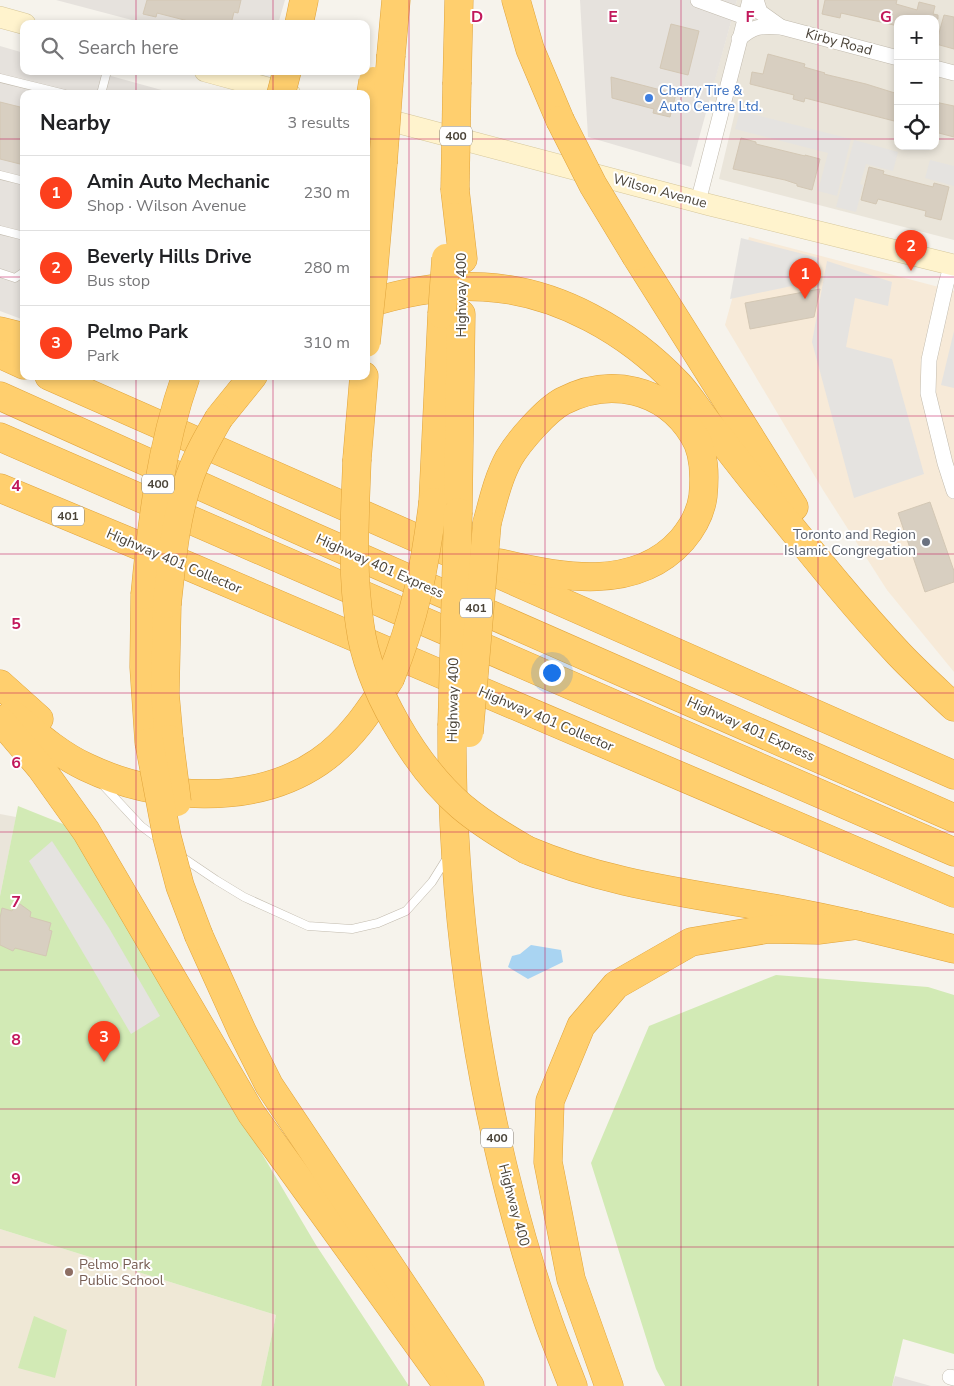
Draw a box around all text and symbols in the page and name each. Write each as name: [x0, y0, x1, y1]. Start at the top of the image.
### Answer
text: D: [471, 6, 483, 28]
text: E: [608, 6, 618, 28]
text: F: [746, 6, 755, 28]
text: G: [880, 6, 892, 28]
map controls: [894, 15, 939, 150]
button: +: [894, 15, 939, 60]
search box: [20, 20, 370, 75]
street label: Kirby Road: [803, 24, 875, 60]
icon: search: [38, 34, 66, 62]
text: Search here: [78, 35, 179, 61]
button: −: [894, 60, 939, 105]
place label: Cherry Tire & Auto Centre Ltd.: [659, 81, 762, 116]
marker: Cherry Tire & Auto Centre Ltd.: [643, 92, 655, 104]
button: locate: [894, 105, 939, 150]
text: Nearby: [40, 109, 110, 137]
text: 3 results: [288, 112, 350, 134]
road number: 400: [440, 126, 472, 146]
text: Amin Auto Mechanic: [87, 169, 270, 195]
street label: Wilson Avenue: [611, 169, 709, 213]
text: 1: [51, 182, 61, 204]
text: 230 m: [303, 182, 350, 204]
text: Shop · Wilson Avenue: [87, 195, 246, 217]
pin: 2: [895, 230, 927, 271]
text: Beverly Hills Drive: [87, 244, 252, 270]
street label: Highway 400: [452, 253, 471, 337]
text: 2: [51, 257, 61, 279]
text: 280 m: [303, 257, 350, 279]
pin: 1: [789, 258, 821, 299]
text: Bus stop: [87, 270, 150, 292]
text: Pelmo Park: [87, 319, 188, 345]
text: 3: [51, 332, 61, 354]
text: 310 m: [303, 332, 350, 354]
text: Park: [87, 345, 119, 367]
road number: 400: [142, 474, 174, 494]
text: 4: [11, 475, 21, 497]
road number: 401: [52, 506, 84, 526]
street label: Highway 401 Collector: [104, 524, 244, 598]
place label: Toronto and Region Islamic Congregation: [784, 525, 916, 560]
street label: Highway 401 Express: [313, 529, 447, 603]
marker: Toronto and Region Islamic Congregation: [920, 536, 932, 548]
road number: 401: [460, 598, 492, 618]
text: 5: [11, 613, 21, 635]
street label: Highway 400: [443, 657, 463, 743]
your location: [539, 660, 565, 686]
street label: Highway 401 Collector: [476, 682, 616, 756]
street label: Highway 401 Express: [684, 692, 818, 766]
text: 6: [11, 752, 21, 774]
text: 7: [11, 891, 21, 913]
pin: 3: [88, 1021, 120, 1062]
text: 8: [11, 1029, 21, 1051]
road number: 400: [481, 1128, 513, 1148]
street label: Highway 400: [494, 1162, 534, 1248]
text: 9: [11, 1168, 21, 1190]
place label: Pelmo Park Public School: [79, 1255, 165, 1290]
marker: Pelmo Park Public School: [63, 1266, 75, 1278]

